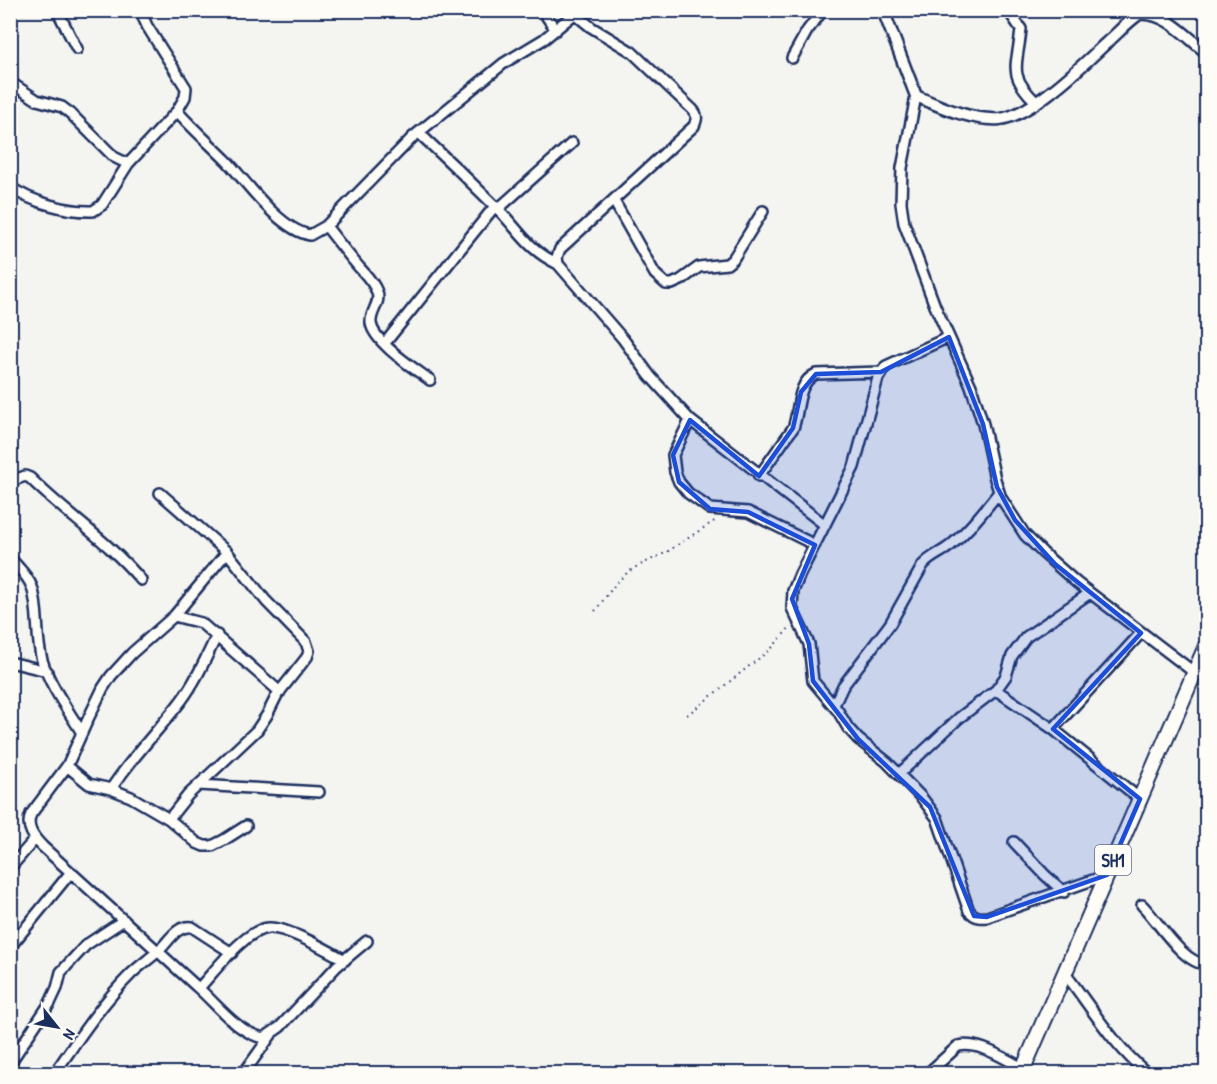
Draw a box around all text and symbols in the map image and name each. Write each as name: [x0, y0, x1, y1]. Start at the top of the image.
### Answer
road number: SH1: [1095, 845, 1131, 875]
north arrow: [27, 997, 87, 1057]
text: N: [58, 1025, 81, 1044]

